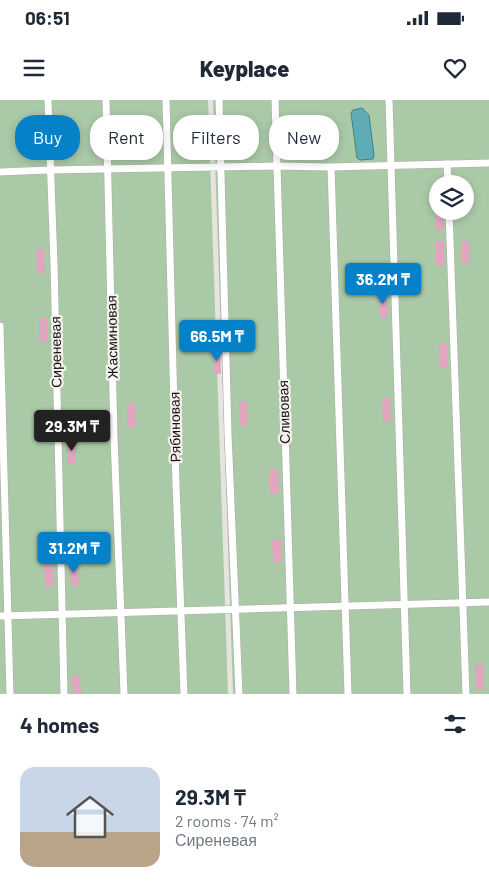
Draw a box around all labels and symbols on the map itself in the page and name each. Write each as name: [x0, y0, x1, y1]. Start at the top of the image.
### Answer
pin: 36.2M ₸: [337, 262, 429, 305]
street label: Жасминовая: [102, 295, 121, 379]
street label: Сиреневая: [46, 316, 65, 388]
pin: 66.5M ₸: [171, 320, 263, 362]
street label: Сливовая: [274, 380, 293, 444]
street label: Рябиновая: [165, 392, 184, 462]
pin: 29.3M ₸: [26, 410, 118, 452]
pin: 31.2M ₸: [28, 532, 120, 574]

